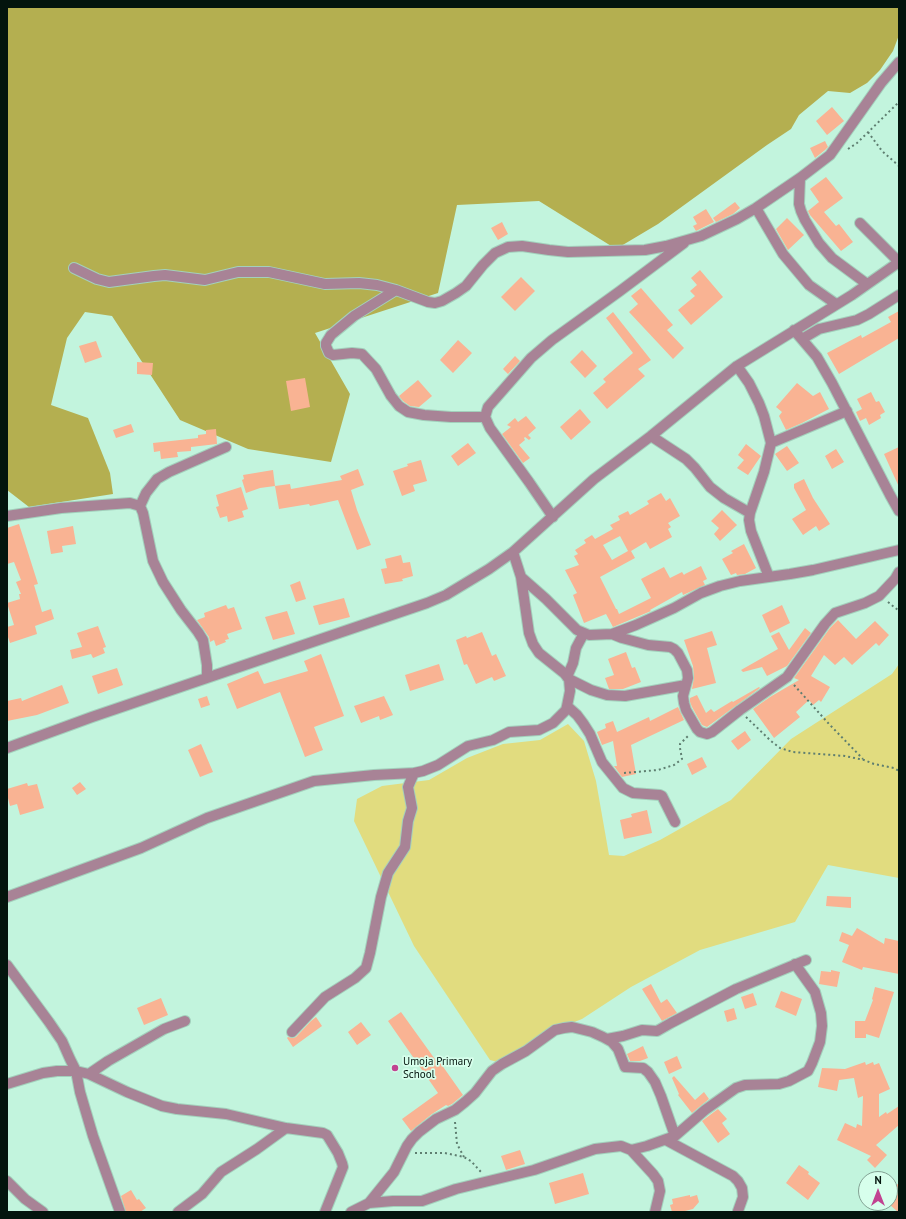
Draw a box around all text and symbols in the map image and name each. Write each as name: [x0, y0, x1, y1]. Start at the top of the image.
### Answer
place label: Umoja Primary School: [403, 1055, 472, 1081]
marker: Umoja Primary School: [390, 1063, 400, 1073]
north arrow: [858, 1171, 898, 1211]
text: N: [874, 1173, 882, 1187]

